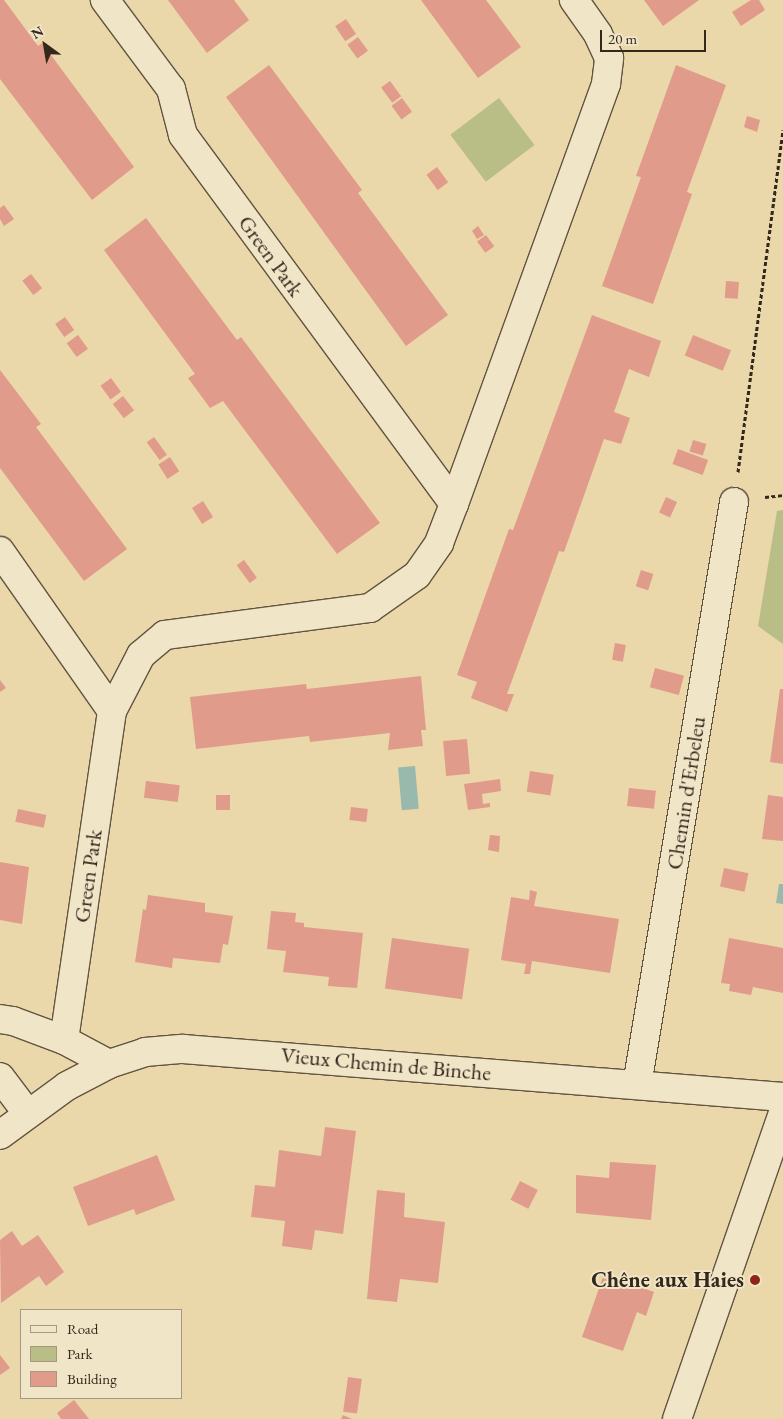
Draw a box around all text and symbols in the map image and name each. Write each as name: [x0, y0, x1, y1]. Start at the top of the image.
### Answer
north arrow: [20, 20, 70, 70]
scale bar: [603, 20, 709, 52]
text: N: [27, 22, 47, 43]
text: 20 m: [608, 29, 637, 48]
street label: Green Park: [233, 210, 309, 302]
street label: Chemin d'Erbeleu: [661, 715, 711, 871]
street label: Green Park: [68, 828, 108, 924]
street label: Vieux Chemin de Binche: [280, 1042, 492, 1086]
place label: Chêne aux Haies: [591, 1267, 744, 1293]
marker: Chêne aux Haies: [748, 1273, 762, 1287]
legend: [20, 1309, 182, 1399]
text: Road: [67, 1319, 98, 1338]
text: Park: [67, 1344, 93, 1363]
text: Building: [67, 1369, 117, 1388]

